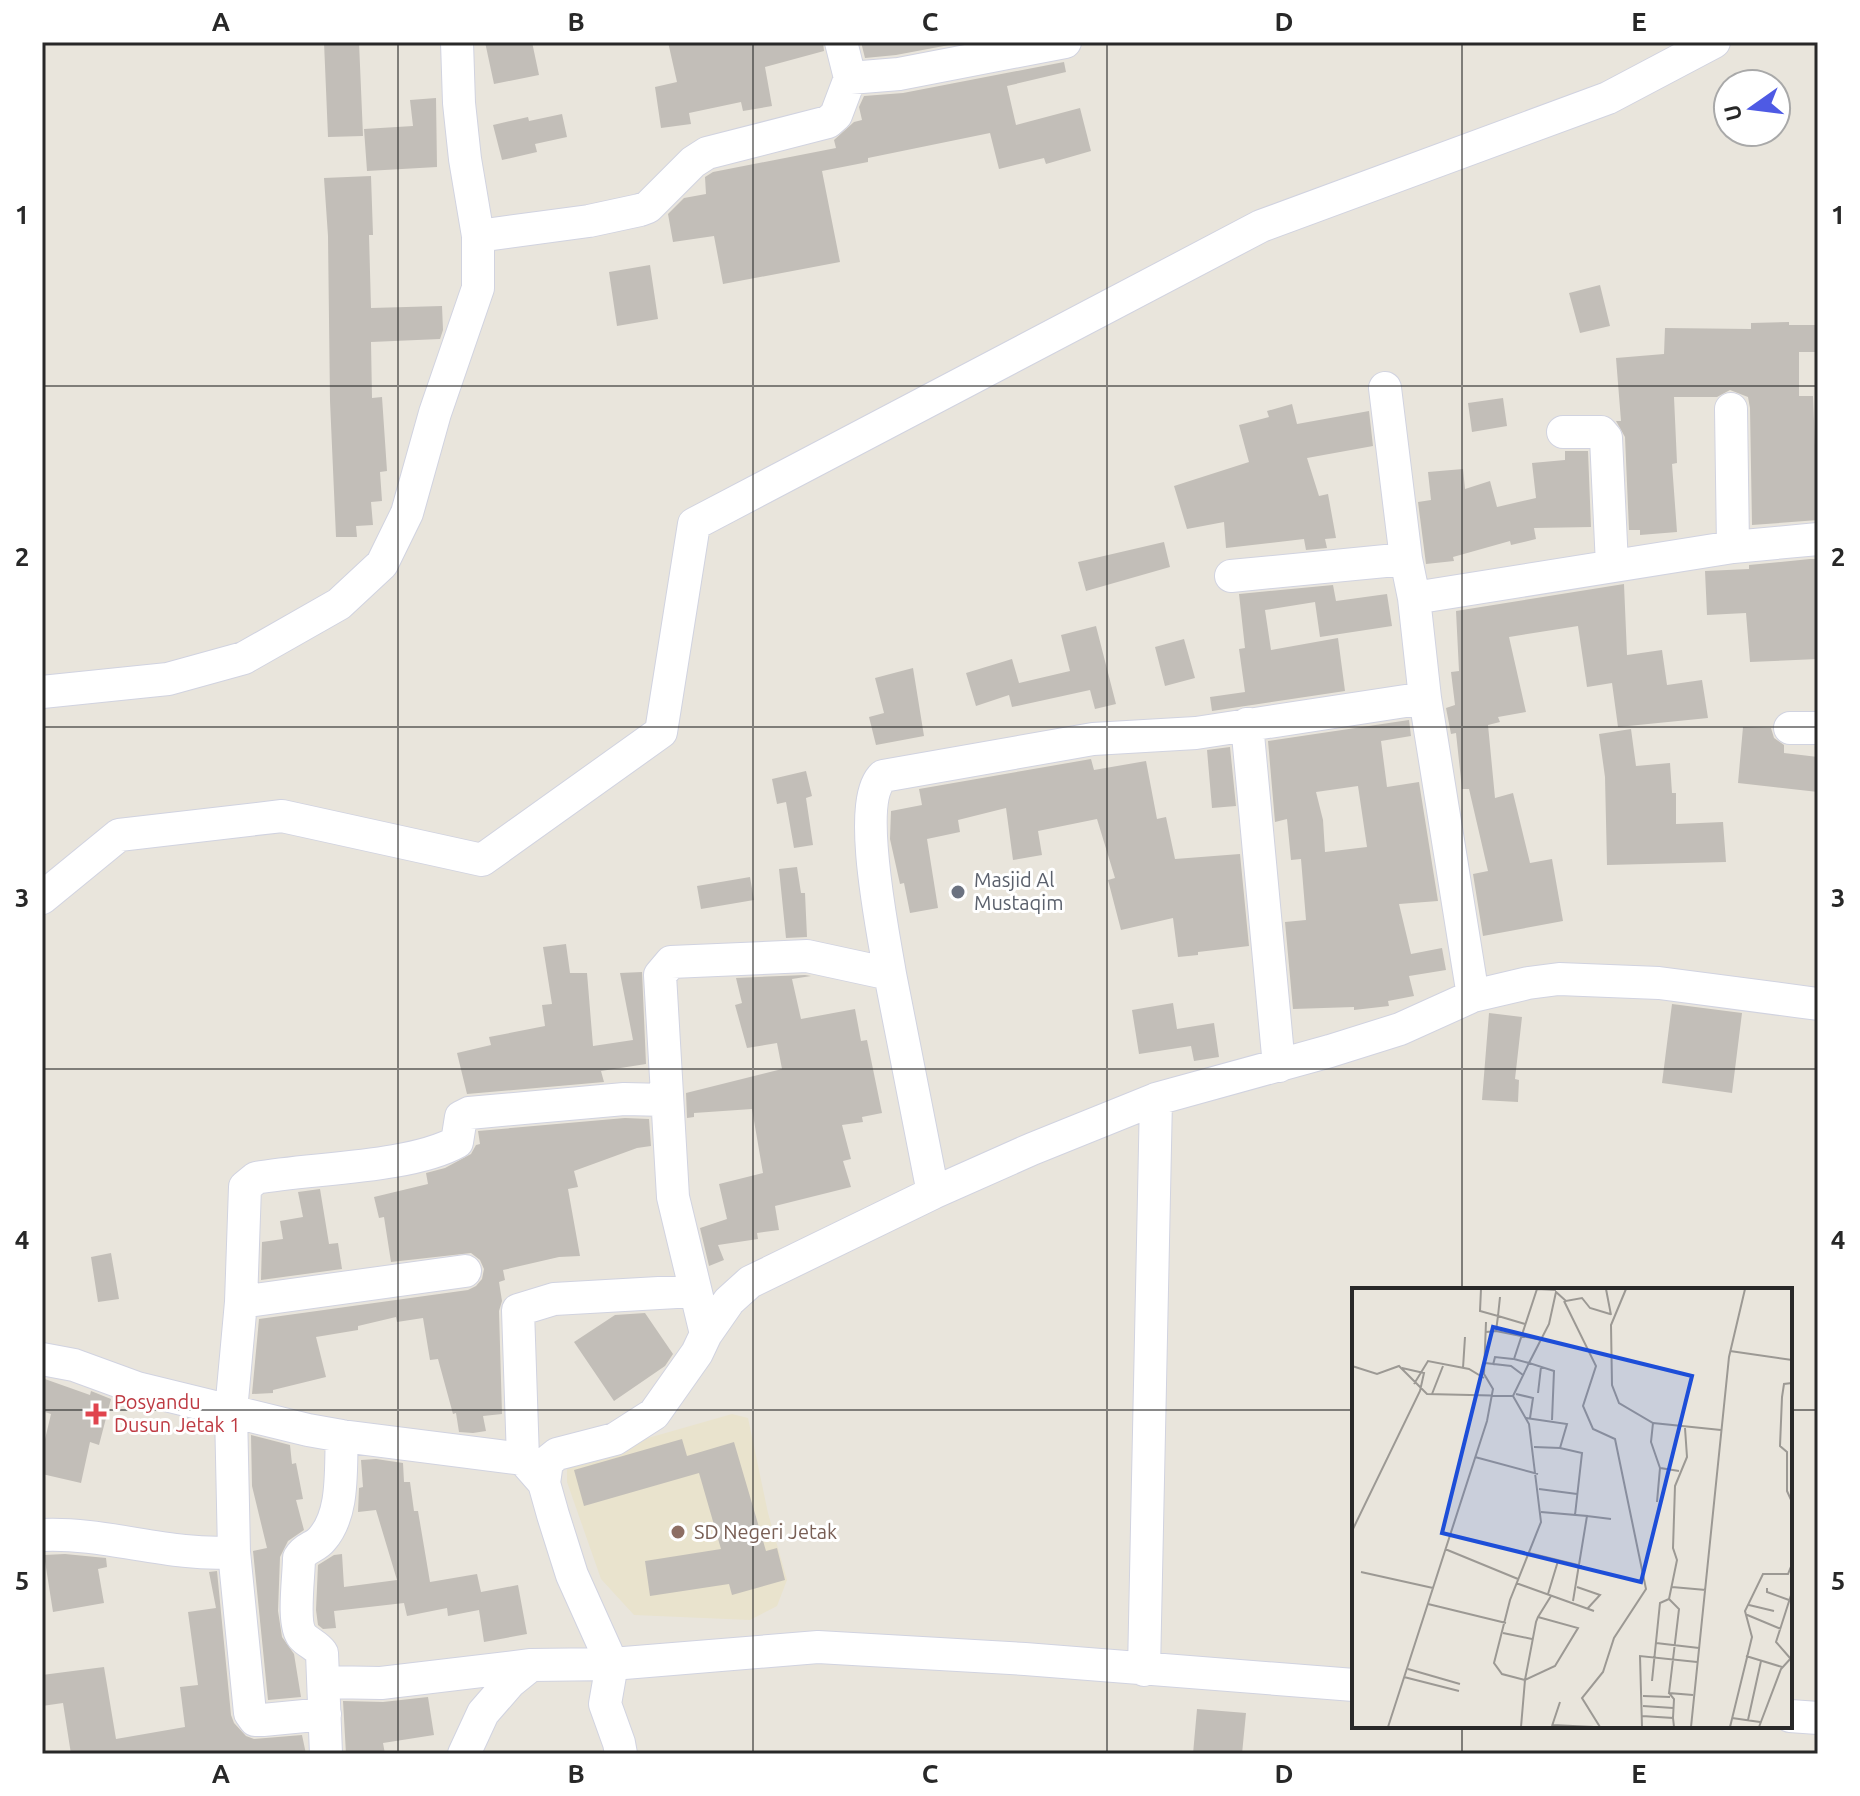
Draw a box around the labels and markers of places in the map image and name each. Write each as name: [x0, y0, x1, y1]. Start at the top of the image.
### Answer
place label: Masjid Al Mustaqim: [974, 868, 1063, 914]
marker: Masjid Al Mustaqim: [949, 883, 967, 901]
place label: Posyandu Dusun Jetak 1: [114, 1390, 241, 1436]
marker: Posyandu Dusun Jetak 1: [85, 1403, 107, 1425]
place label: SD Negeri Jetak: [694, 1520, 837, 1543]
marker: SD Negeri Jetak: [669, 1523, 687, 1541]

